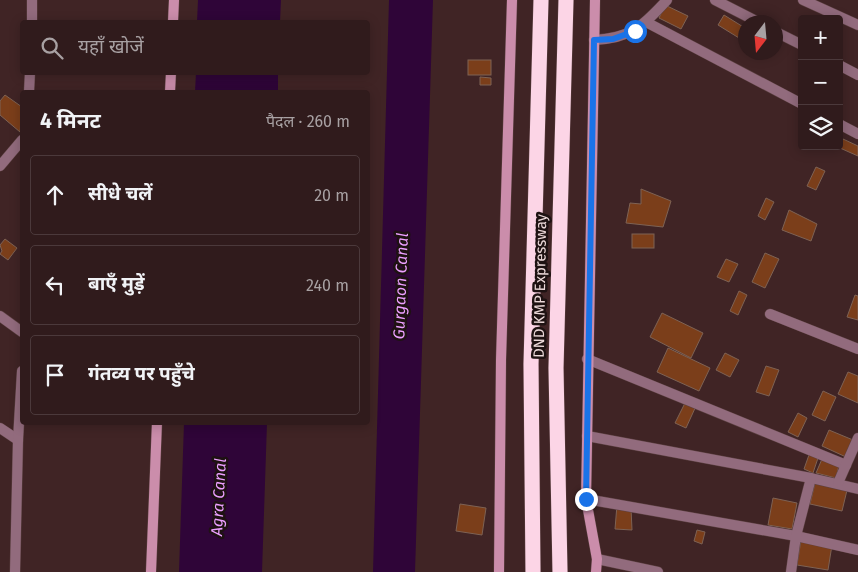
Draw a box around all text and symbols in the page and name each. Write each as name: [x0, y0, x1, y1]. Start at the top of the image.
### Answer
north arrow: [738, 15, 783, 60]
map controls: [798, 15, 843, 150]
button: +: [798, 15, 843, 60]
search box: [20, 20, 370, 75]
route start: [624, 20, 647, 43]
icon: search: [38, 34, 66, 62]
text: यहाँ खोजें: [78, 35, 144, 58]
button: −: [798, 60, 843, 105]
button: layers: [798, 105, 843, 150]
text: 4 मिनट: [40, 108, 101, 134]
text: पैदल · 260 m: [266, 112, 350, 131]
icon: ahead: [41, 181, 69, 209]
text: सीधे चलें: [88, 182, 152, 205]
text: 20 m: [314, 186, 349, 205]
street label: DND KMP Expressway: [530, 213, 550, 358]
water label: Gurgaon Canal: [389, 232, 412, 340]
icon: left: [41, 271, 69, 299]
text: बाएँ मुड़ें: [88, 272, 145, 295]
text: 240 m: [306, 276, 349, 295]
icon: arrive: [41, 361, 69, 389]
text: गंतव्य पर पहुँचे: [88, 362, 195, 385]
water label: Agra Canal: [207, 458, 230, 537]
route end: [575, 488, 598, 511]

